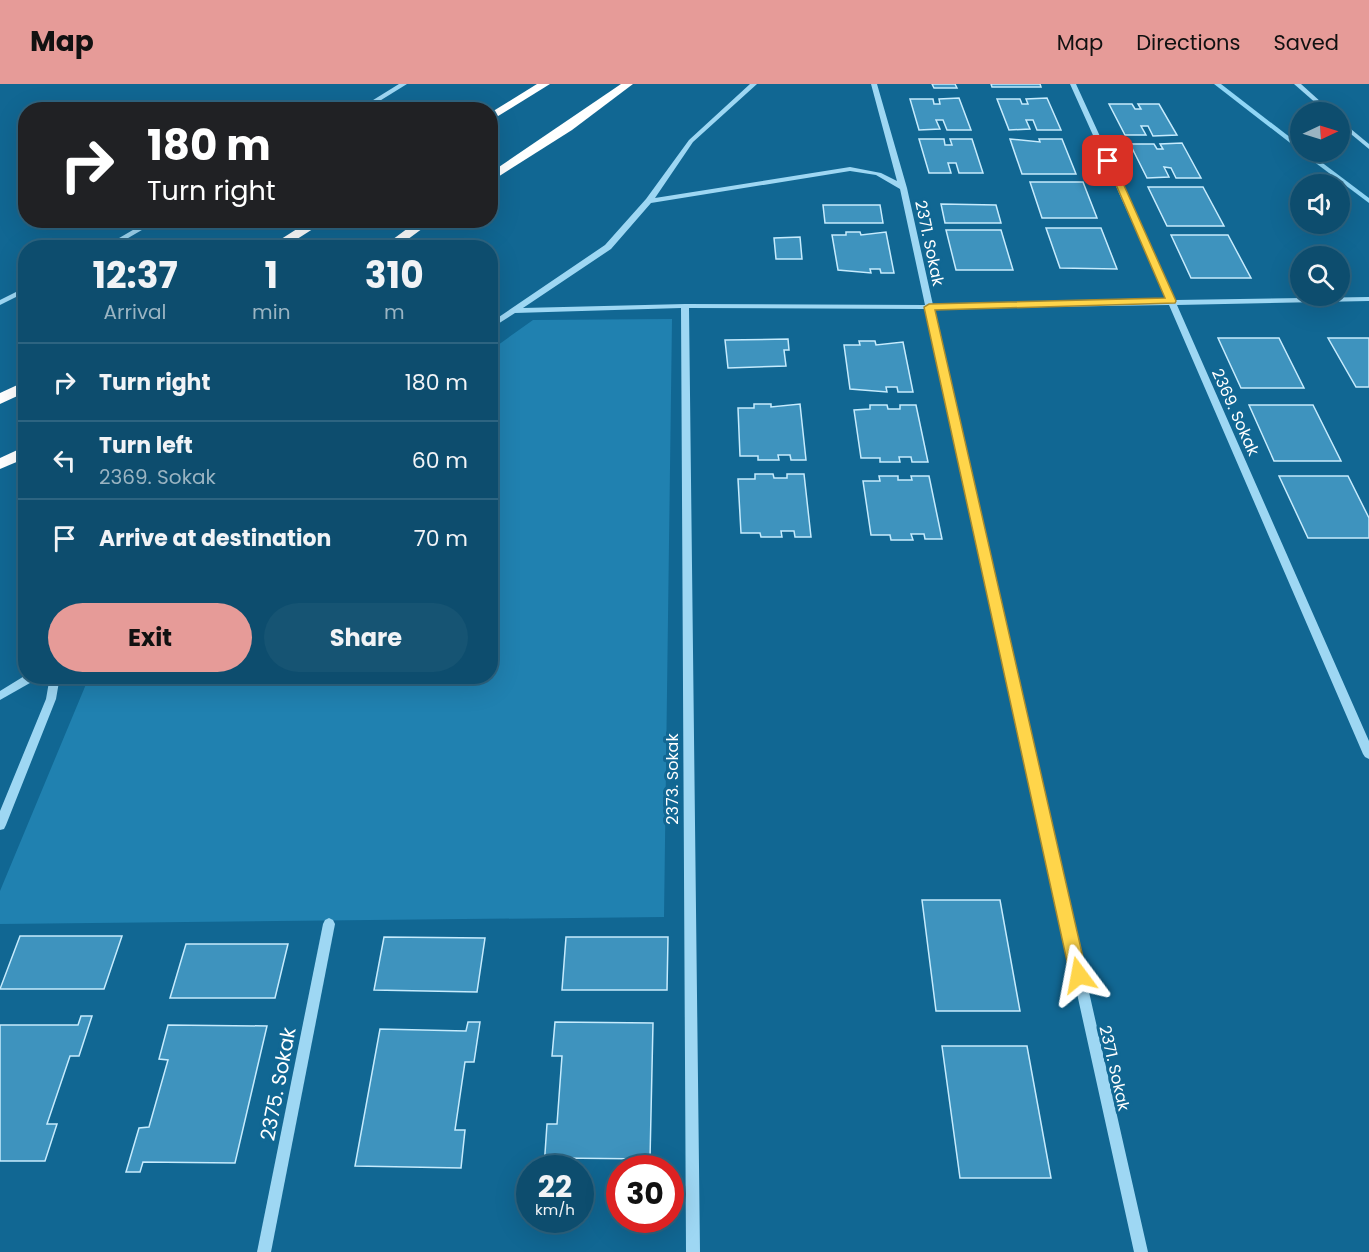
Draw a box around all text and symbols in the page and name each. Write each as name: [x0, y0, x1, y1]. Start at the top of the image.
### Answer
text: Map: [30, 22, 94, 61]
text: Map: [1057, 28, 1103, 57]
text: Directions: [1136, 28, 1240, 57]
text: Saved: [1273, 28, 1339, 57]
north arrow: [1290, 102, 1350, 162]
map controls: [1290, 102, 1350, 306]
text: 180 m: [147, 116, 271, 175]
icon: right: [48, 126, 126, 204]
pin: [1082, 135, 1133, 186]
icon: arrive: [1091, 144, 1124, 177]
text: Turn right: [147, 172, 276, 209]
button: sound: [1290, 174, 1350, 234]
street label: 2371. Sokak: [909, 198, 950, 289]
button: search: [1290, 246, 1350, 306]
text: 12:37: [92, 250, 178, 301]
text: 1: [265, 250, 278, 301]
text: 310: [365, 250, 424, 301]
text: Arrival: [104, 298, 167, 326]
text: min: [252, 298, 290, 326]
text: m: [384, 298, 405, 326]
street label: 2369. Sokak: [1206, 365, 1265, 460]
icon: right: [48, 366, 81, 399]
text: Turn right: [99, 367, 210, 398]
text: 180 m: [405, 367, 468, 398]
text: Turn left: [99, 430, 193, 461]
icon: left: [48, 444, 81, 477]
text: 60 m: [412, 445, 468, 476]
text: 2369. Sokak: [99, 463, 216, 491]
icon: arrive: [48, 522, 81, 555]
text: Arrive at destination: [99, 523, 331, 554]
text: 70 m: [414, 523, 468, 554]
button: Exit: [48, 603, 252, 672]
button: Share: [264, 603, 468, 672]
street label: 2373. Sokak: [661, 733, 684, 825]
position arrow: [1047, 943, 1111, 1007]
street label: 2371. Sokak: [1094, 1023, 1136, 1114]
street label: 2375. Sokak: [253, 1024, 303, 1143]
speed limit sign: 30: [606, 1155, 684, 1233]
text: 22: [538, 1165, 572, 1208]
text: km/h: [535, 1199, 575, 1220]

